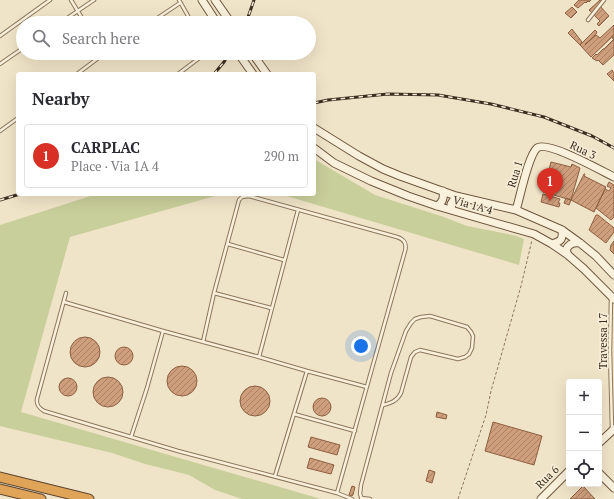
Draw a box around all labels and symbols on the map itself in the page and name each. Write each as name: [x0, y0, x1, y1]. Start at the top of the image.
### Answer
street label: Rua 3: [568, 138, 598, 162]
street label: Rua 1: [504, 159, 526, 189]
pin: 1: [537, 168, 563, 201]
street label: Via 1A 4: [451, 193, 495, 217]
street label: Travessa 17: [596, 313, 610, 369]
your location: [351, 336, 371, 356]
street label: Rua 6: [532, 462, 562, 492]

